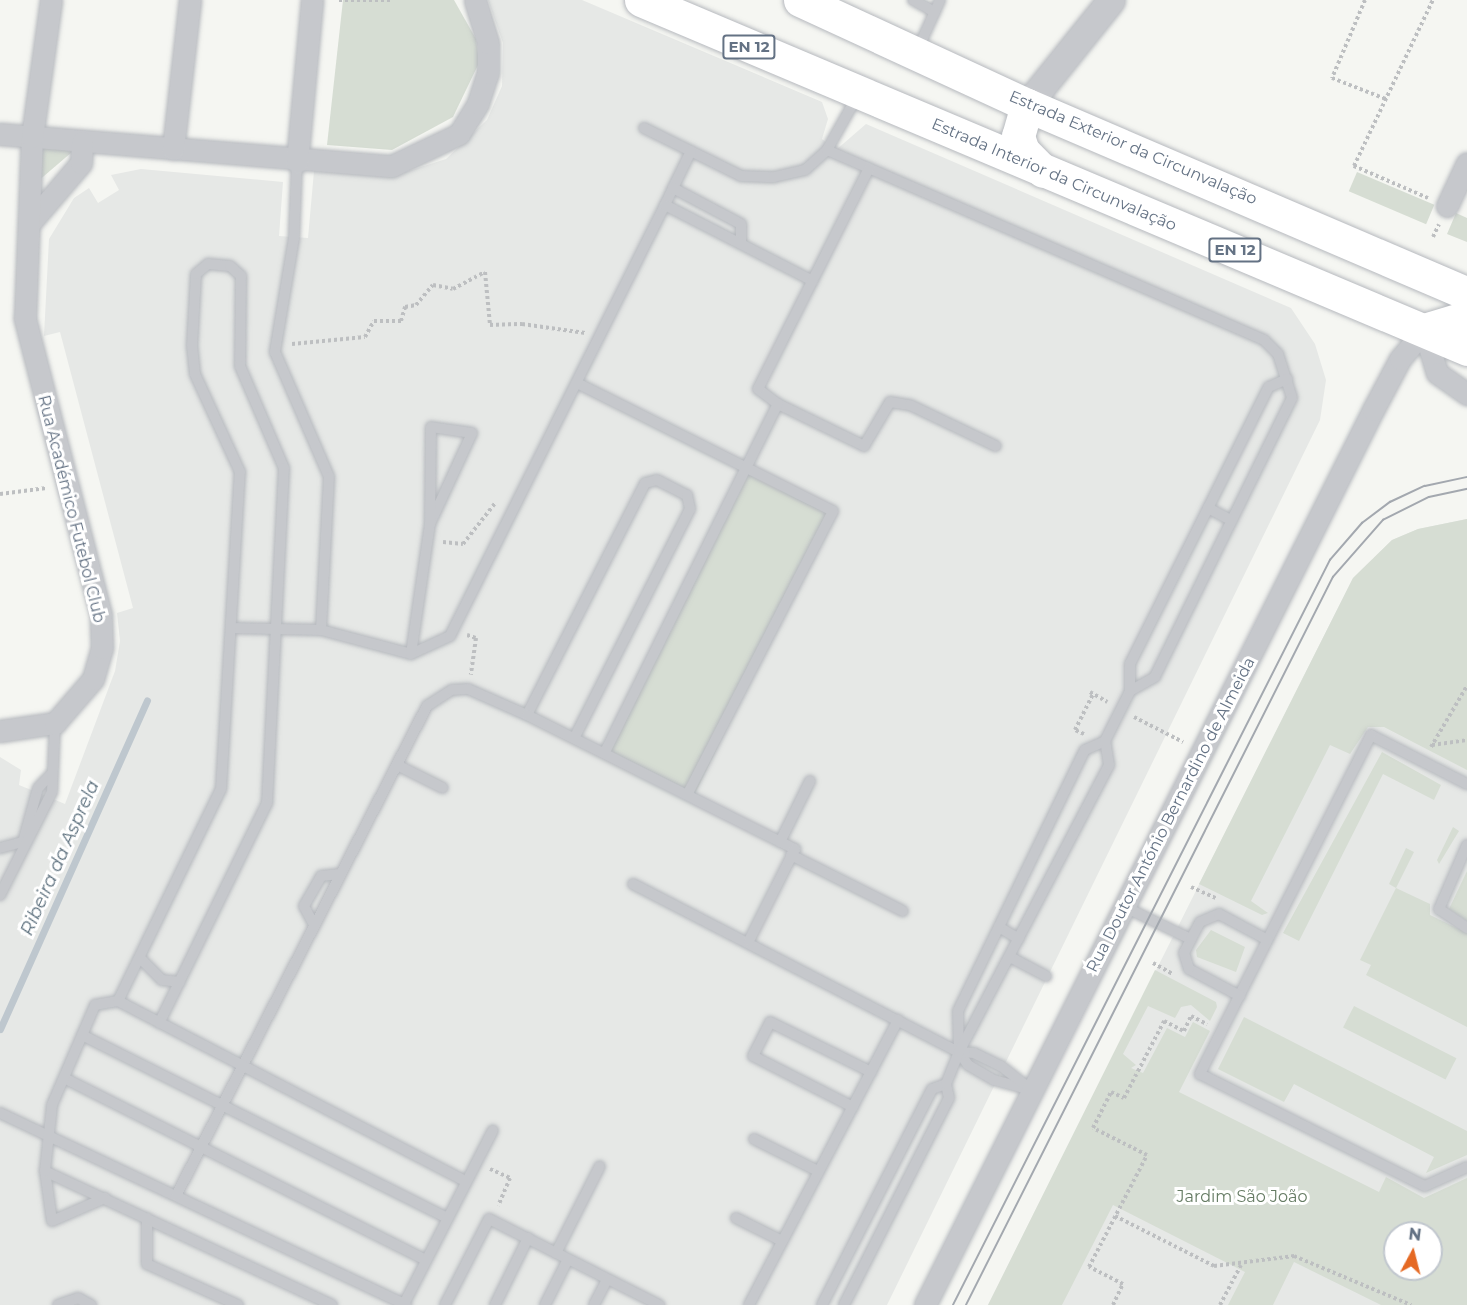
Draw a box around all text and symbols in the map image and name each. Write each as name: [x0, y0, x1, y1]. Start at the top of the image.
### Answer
road number: EN 12: [722, 35, 776, 59]
street label: Estrada Exterior da Circunvalação: [1006, 87, 1260, 209]
street label: Estrada Interior da Circunvalação: [929, 115, 1179, 235]
road number: EN 12: [1208, 238, 1262, 262]
street label: Rua Académico Futebol Club: [33, 393, 109, 625]
street label: Rua Doutor António Bernardino de Almeida: [1083, 654, 1259, 976]
water label: Ribeira da Asprela: [16, 777, 104, 939]
park label: Jardim São João: [1177, 1187, 1307, 1207]
north arrow: [1383, 1221, 1443, 1281]
text: N: [1407, 1224, 1423, 1245]

